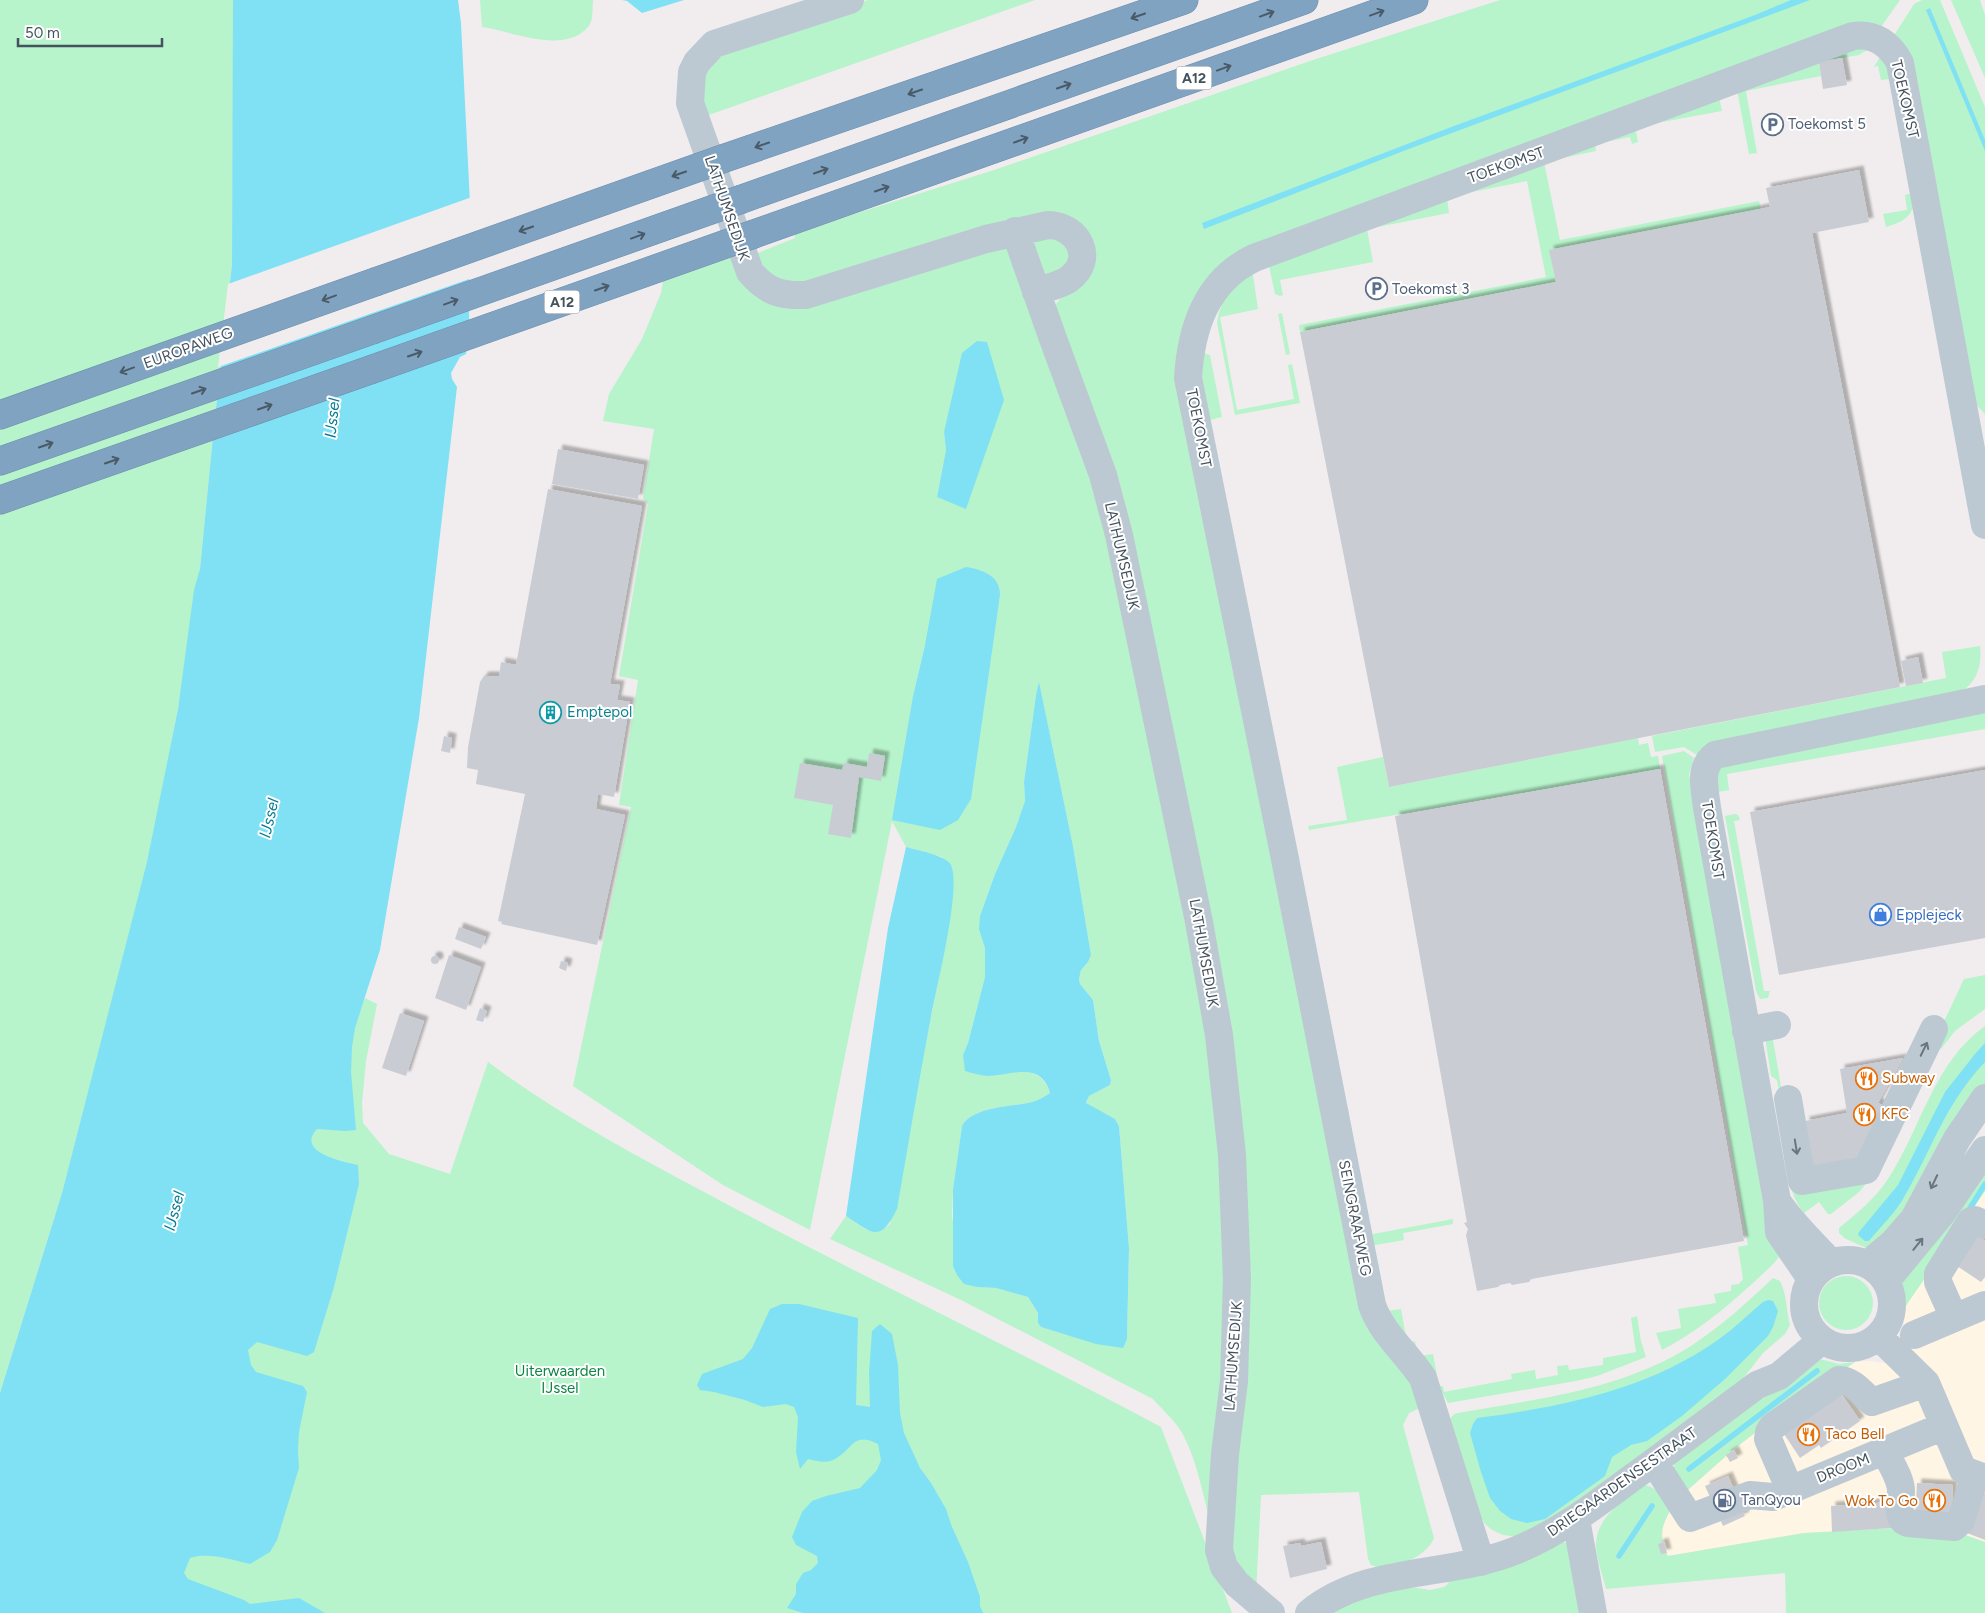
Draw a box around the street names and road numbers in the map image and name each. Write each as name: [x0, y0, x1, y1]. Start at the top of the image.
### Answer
street label: TOEKOMST: [1887, 58, 1923, 141]
road number: A12: [1176, 66, 1212, 90]
street label: TOEKOMST: [1465, 143, 1547, 187]
street label: LATHUMSEDIJK: [701, 153, 754, 264]
road number: A12: [544, 290, 580, 314]
street label: EUROPAWEG: [141, 324, 235, 372]
street label: TOEKOMST: [1183, 387, 1216, 470]
street label: LATHUMSEDIJK: [1101, 500, 1143, 612]
street label: TOEKOMST: [1698, 799, 1728, 882]
street label: LATHUMSEDIJK: [1186, 897, 1223, 1010]
street label: SEINGRAAFWEG: [1335, 1159, 1375, 1277]
street label: LATHUMSEDIJK: [1220, 1300, 1246, 1411]
street label: DRIEGAARDENSESTRAAT: [1544, 1423, 1701, 1540]
street label: DROOM: [1814, 1449, 1872, 1487]

